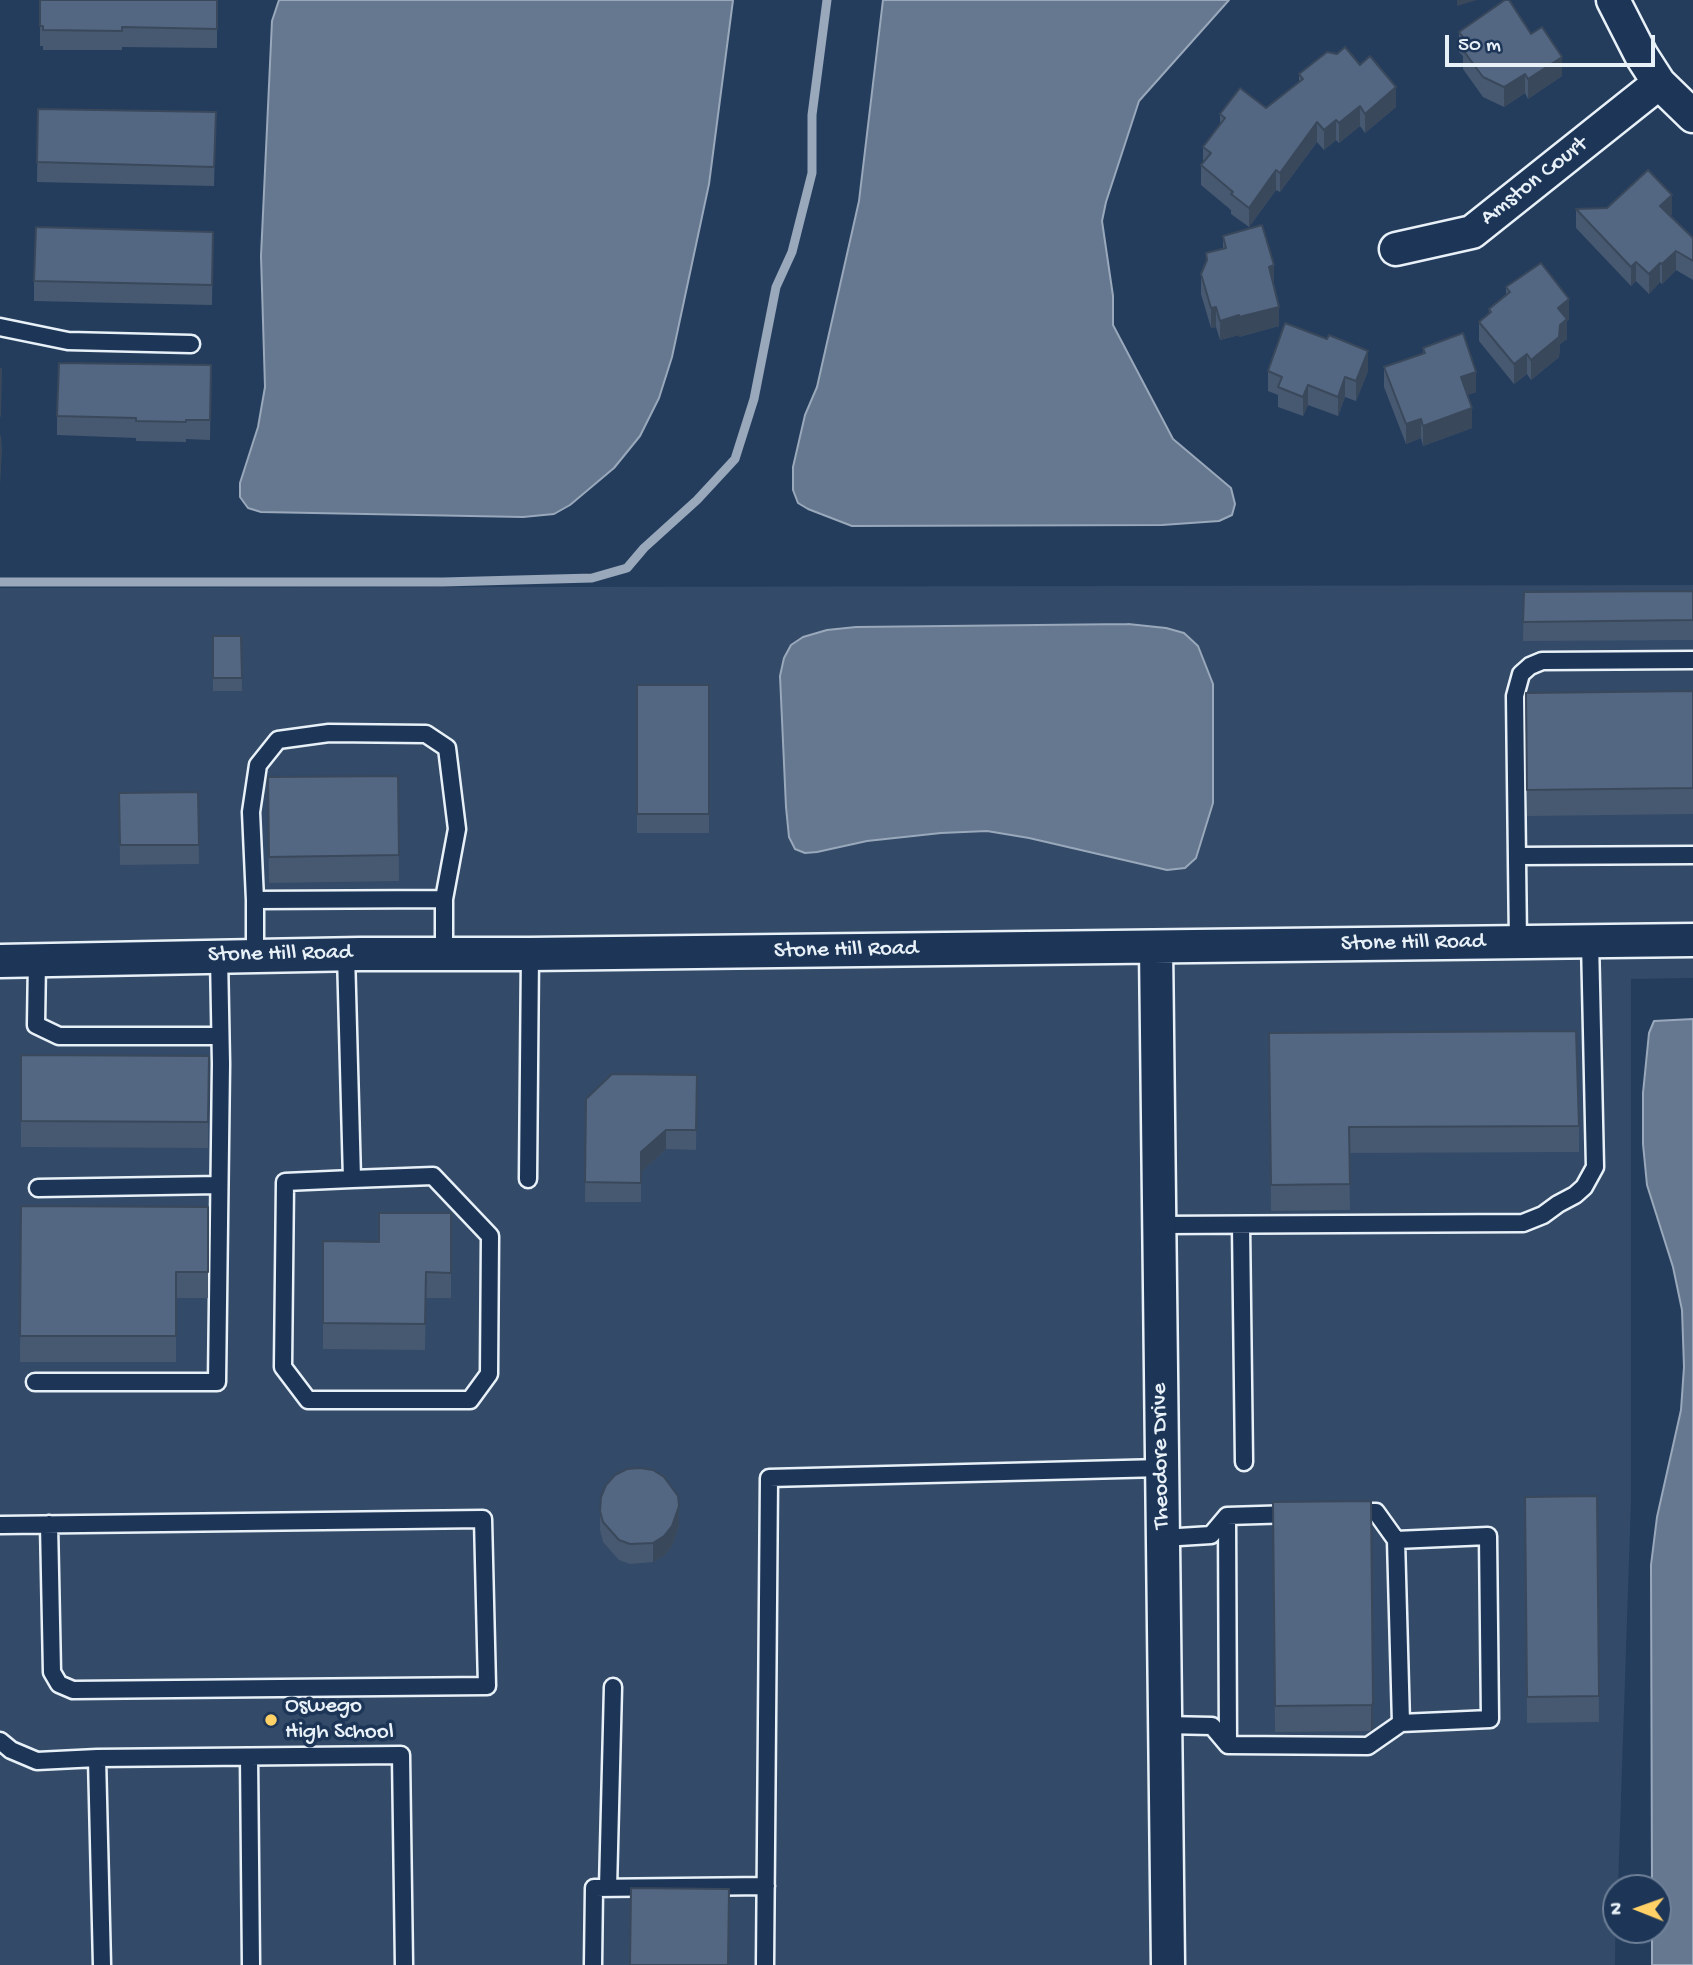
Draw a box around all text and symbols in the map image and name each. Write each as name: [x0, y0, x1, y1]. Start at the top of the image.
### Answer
scale bar: [1448, 21, 1658, 65]
text: 50 m: [1458, 34, 1501, 59]
street label: Amston Court: [1476, 131, 1594, 233]
street label: Stone Hill Road: [1341, 929, 1485, 959]
street label: Stone Hill Road: [774, 936, 918, 966]
street label: Stone Hill Road: [208, 940, 352, 970]
street label: Theodore Drive: [1147, 1383, 1177, 1529]
place label: Oswego High School: [285, 1693, 394, 1747]
marker: Oswego High School: [263, 1712, 279, 1728]
north arrow: [1602, 1874, 1672, 1944]
text: N: [1606, 1902, 1629, 1915]

